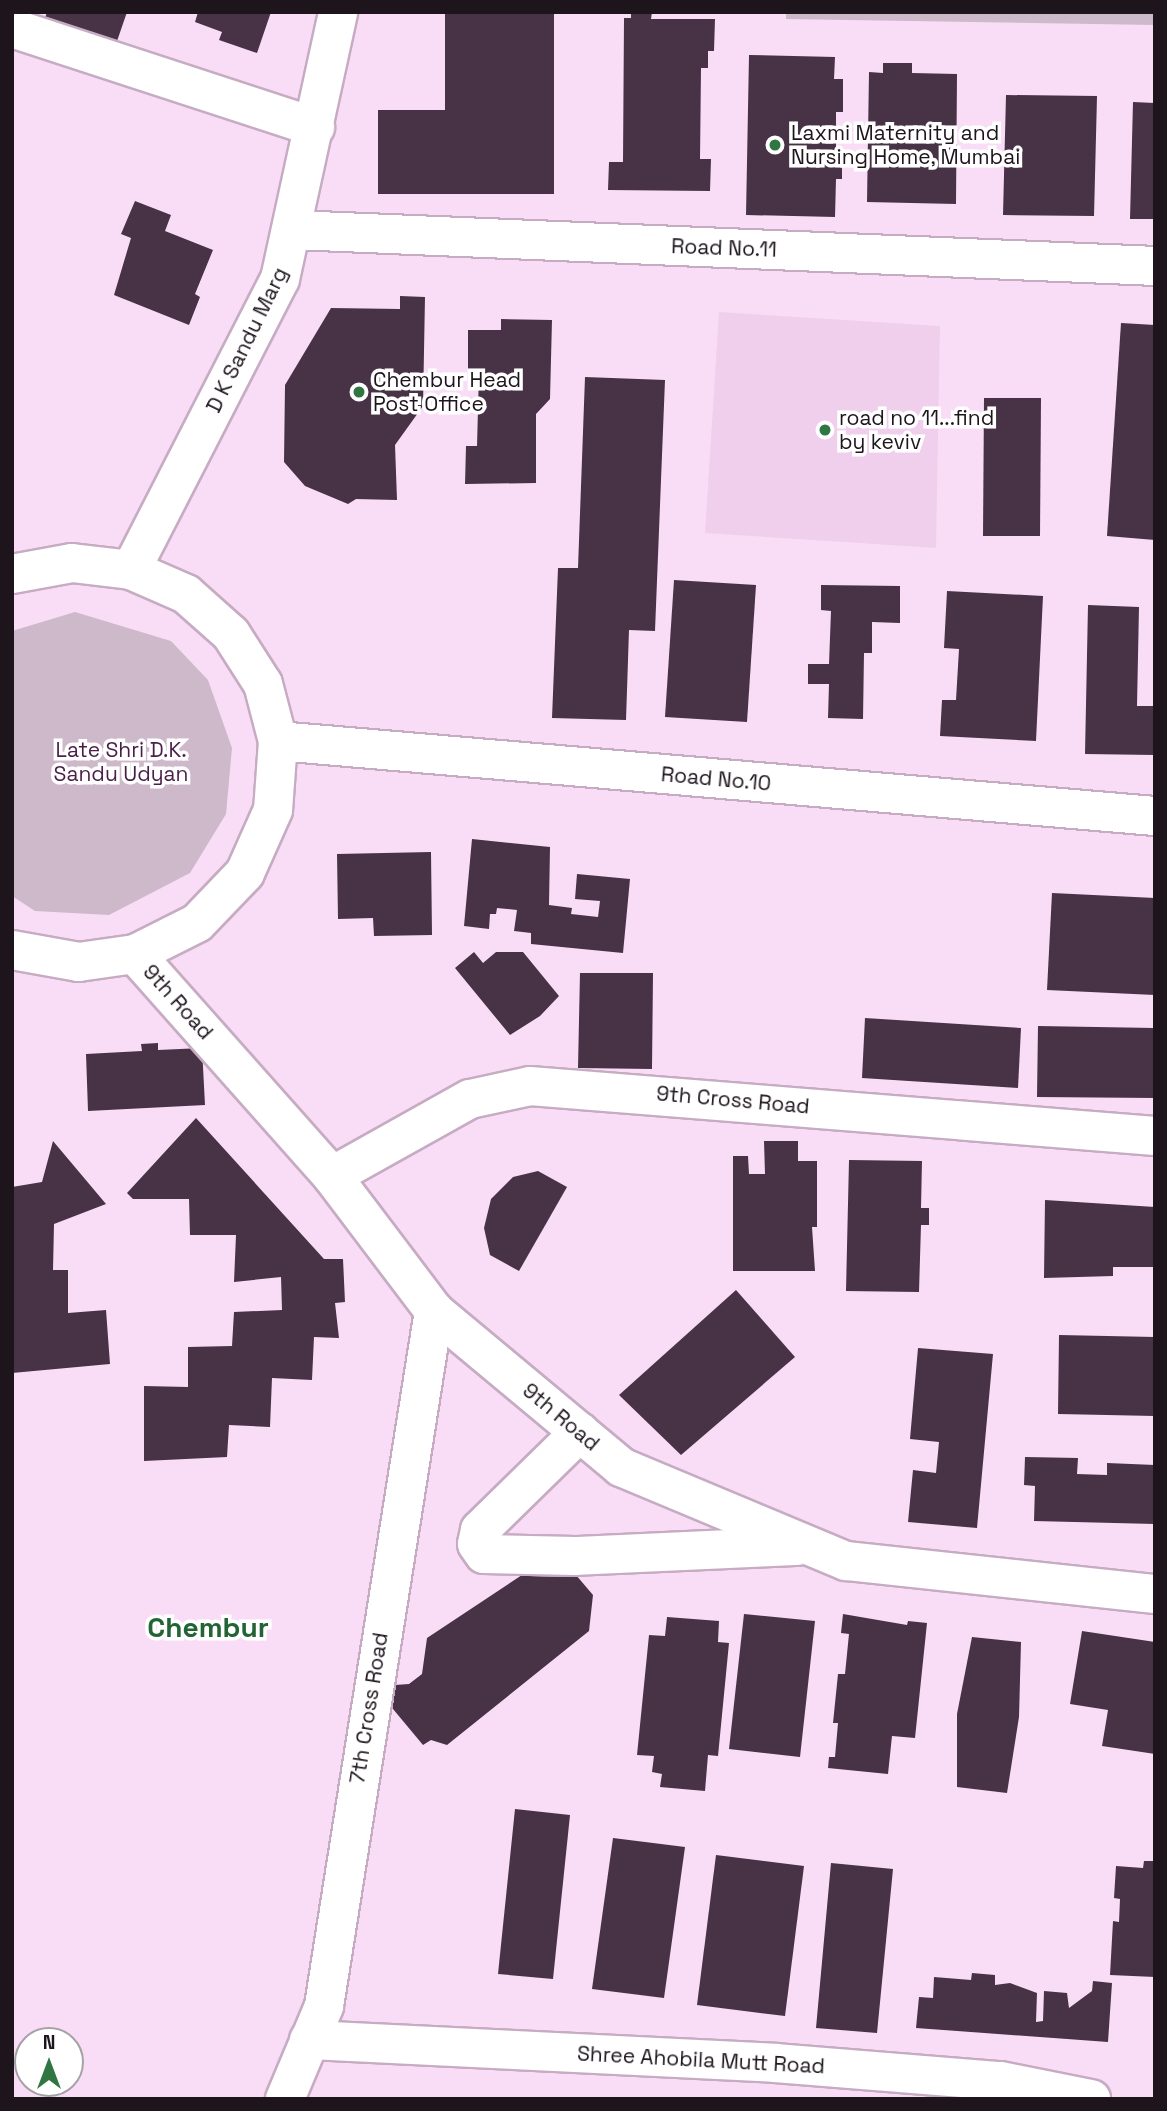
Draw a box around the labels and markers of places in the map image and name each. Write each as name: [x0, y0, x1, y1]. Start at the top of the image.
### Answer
place label: Laxmi Maternity and Nursing Home, Mumbai: [791, 120, 1021, 170]
marker: Laxmi Maternity and Nursing Home, Mumbai: [765, 135, 785, 155]
place label: Chembur Head Post Office: [373, 367, 521, 417]
marker: Chembur Head Post Office: [351, 384, 367, 400]
place label: road no 11...find by keviv: [839, 405, 994, 455]
marker: road no 11...find by keviv: [817, 422, 833, 438]

